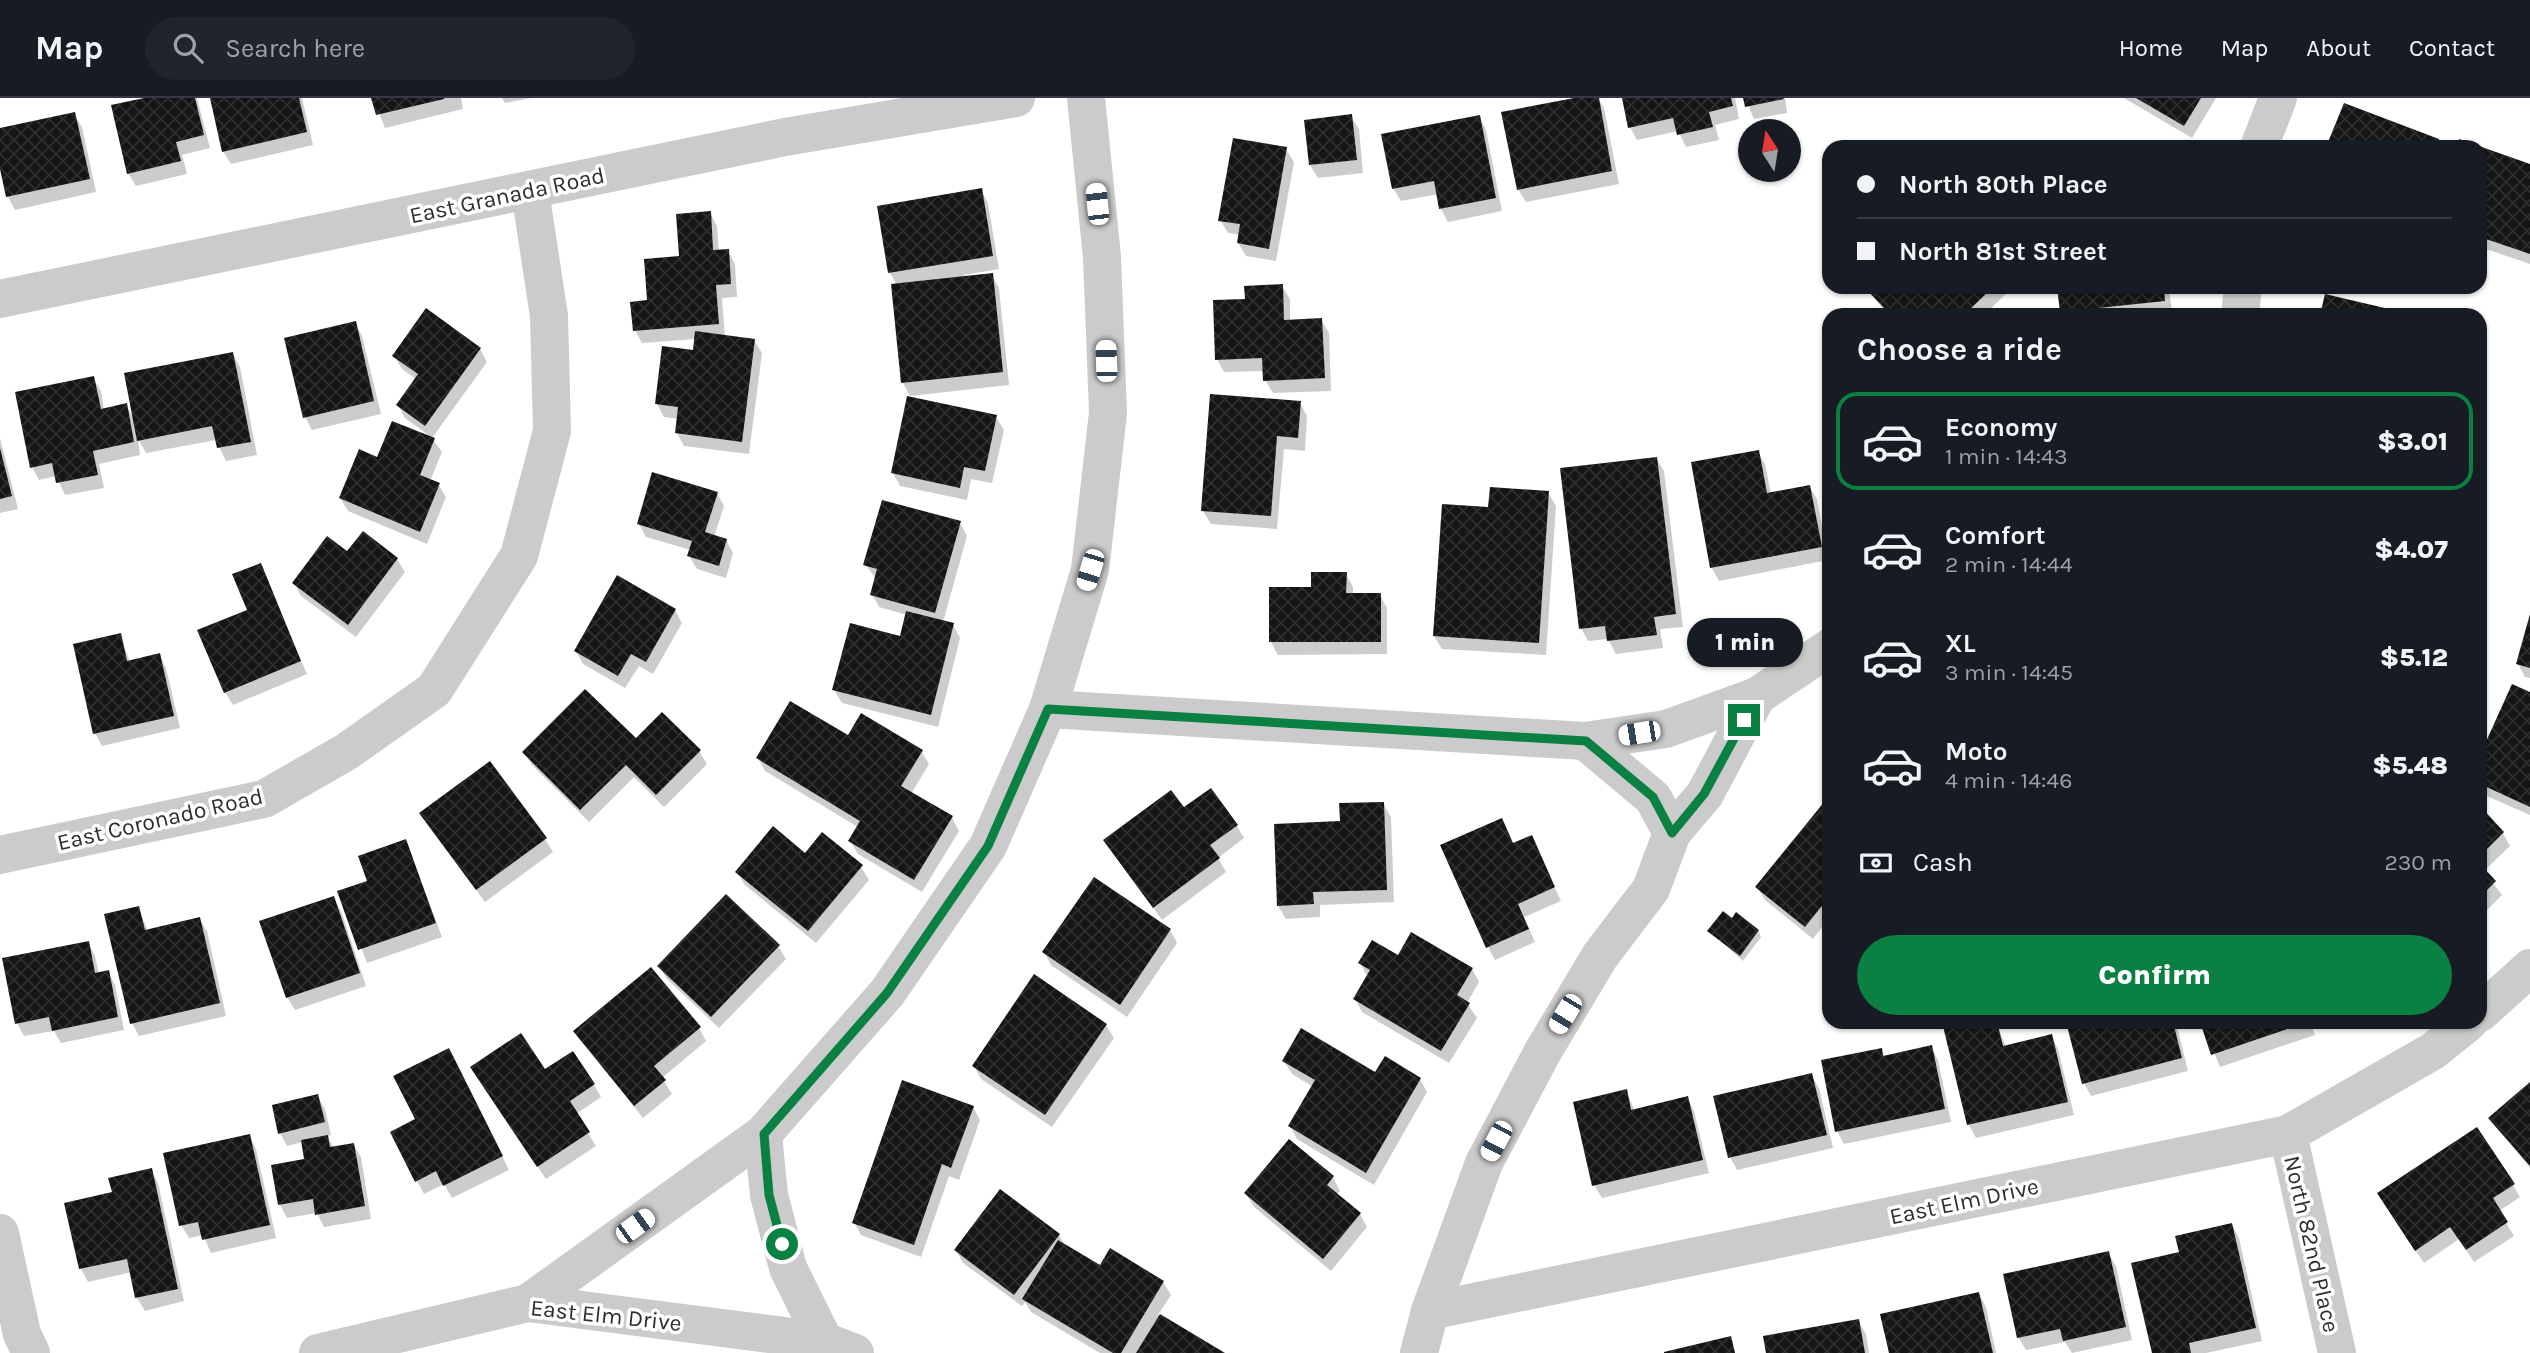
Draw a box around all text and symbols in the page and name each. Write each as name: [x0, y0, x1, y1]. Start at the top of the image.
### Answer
search box: [145, 17, 635, 80]
text: Map: [35, 29, 103, 67]
icon: search: [169, 29, 207, 67]
text: Search here: [225, 33, 365, 64]
text: Home: [2119, 34, 2183, 62]
text: Map: [2221, 34, 2268, 62]
text: About: [2306, 34, 2371, 62]
text: Contact: [2409, 34, 2495, 62]
north arrow: [1738, 119, 1801, 182]
map controls: [1738, 119, 1801, 182]
street label: East Granada Road: [407, 162, 607, 229]
text: North 80th Place: [1899, 169, 2108, 200]
car: [1085, 182, 1110, 226]
text: North 81st Street: [1899, 236, 2107, 267]
text: Choose a ride: [1857, 331, 2062, 368]
car: [1095, 340, 1118, 382]
icon: car: [1861, 410, 1924, 473]
text: Economy: [1945, 412, 2057, 443]
text: $3.01: [2377, 426, 2448, 457]
text: 1 min · 14:43: [1945, 443, 2068, 470]
icon: car: [1861, 518, 1924, 581]
text: Comfort: [1945, 520, 2046, 551]
text: $4.07: [2374, 534, 2448, 565]
car: [1074, 547, 1107, 593]
text: 2 min · 14:44: [1945, 551, 2073, 578]
callout: 1 min: [1686, 618, 1802, 668]
icon: car: [1861, 626, 1924, 689]
text: XL: [1945, 628, 1976, 659]
text: 1 min: [1715, 629, 1775, 656]
text: $5.12: [2380, 642, 2448, 673]
text: 3 min · 14:45: [1945, 659, 2073, 686]
route end: [1728, 704, 1760, 736]
car: [1617, 719, 1662, 747]
icon: car: [1861, 734, 1924, 797]
text: Moto: [1945, 736, 2007, 767]
text: $5.48: [2372, 750, 2448, 781]
text: 4 min · 14:46: [1945, 767, 2072, 794]
street label: East Coronado Road: [55, 783, 266, 856]
icon: cash: [1857, 844, 1895, 882]
text: Cash: [1913, 847, 1973, 878]
text: 230 m: [2384, 849, 2452, 876]
button: Confirm: [1857, 935, 2452, 1015]
car: [1546, 991, 1585, 1037]
car: [1477, 1118, 1516, 1164]
street label: North 82nd Place: [2278, 1153, 2345, 1335]
street label: East Elm Drive: [1887, 1172, 2041, 1230]
car: [612, 1205, 659, 1247]
route start: [766, 1228, 798, 1260]
street label: East Elm Drive: [529, 1294, 683, 1337]

